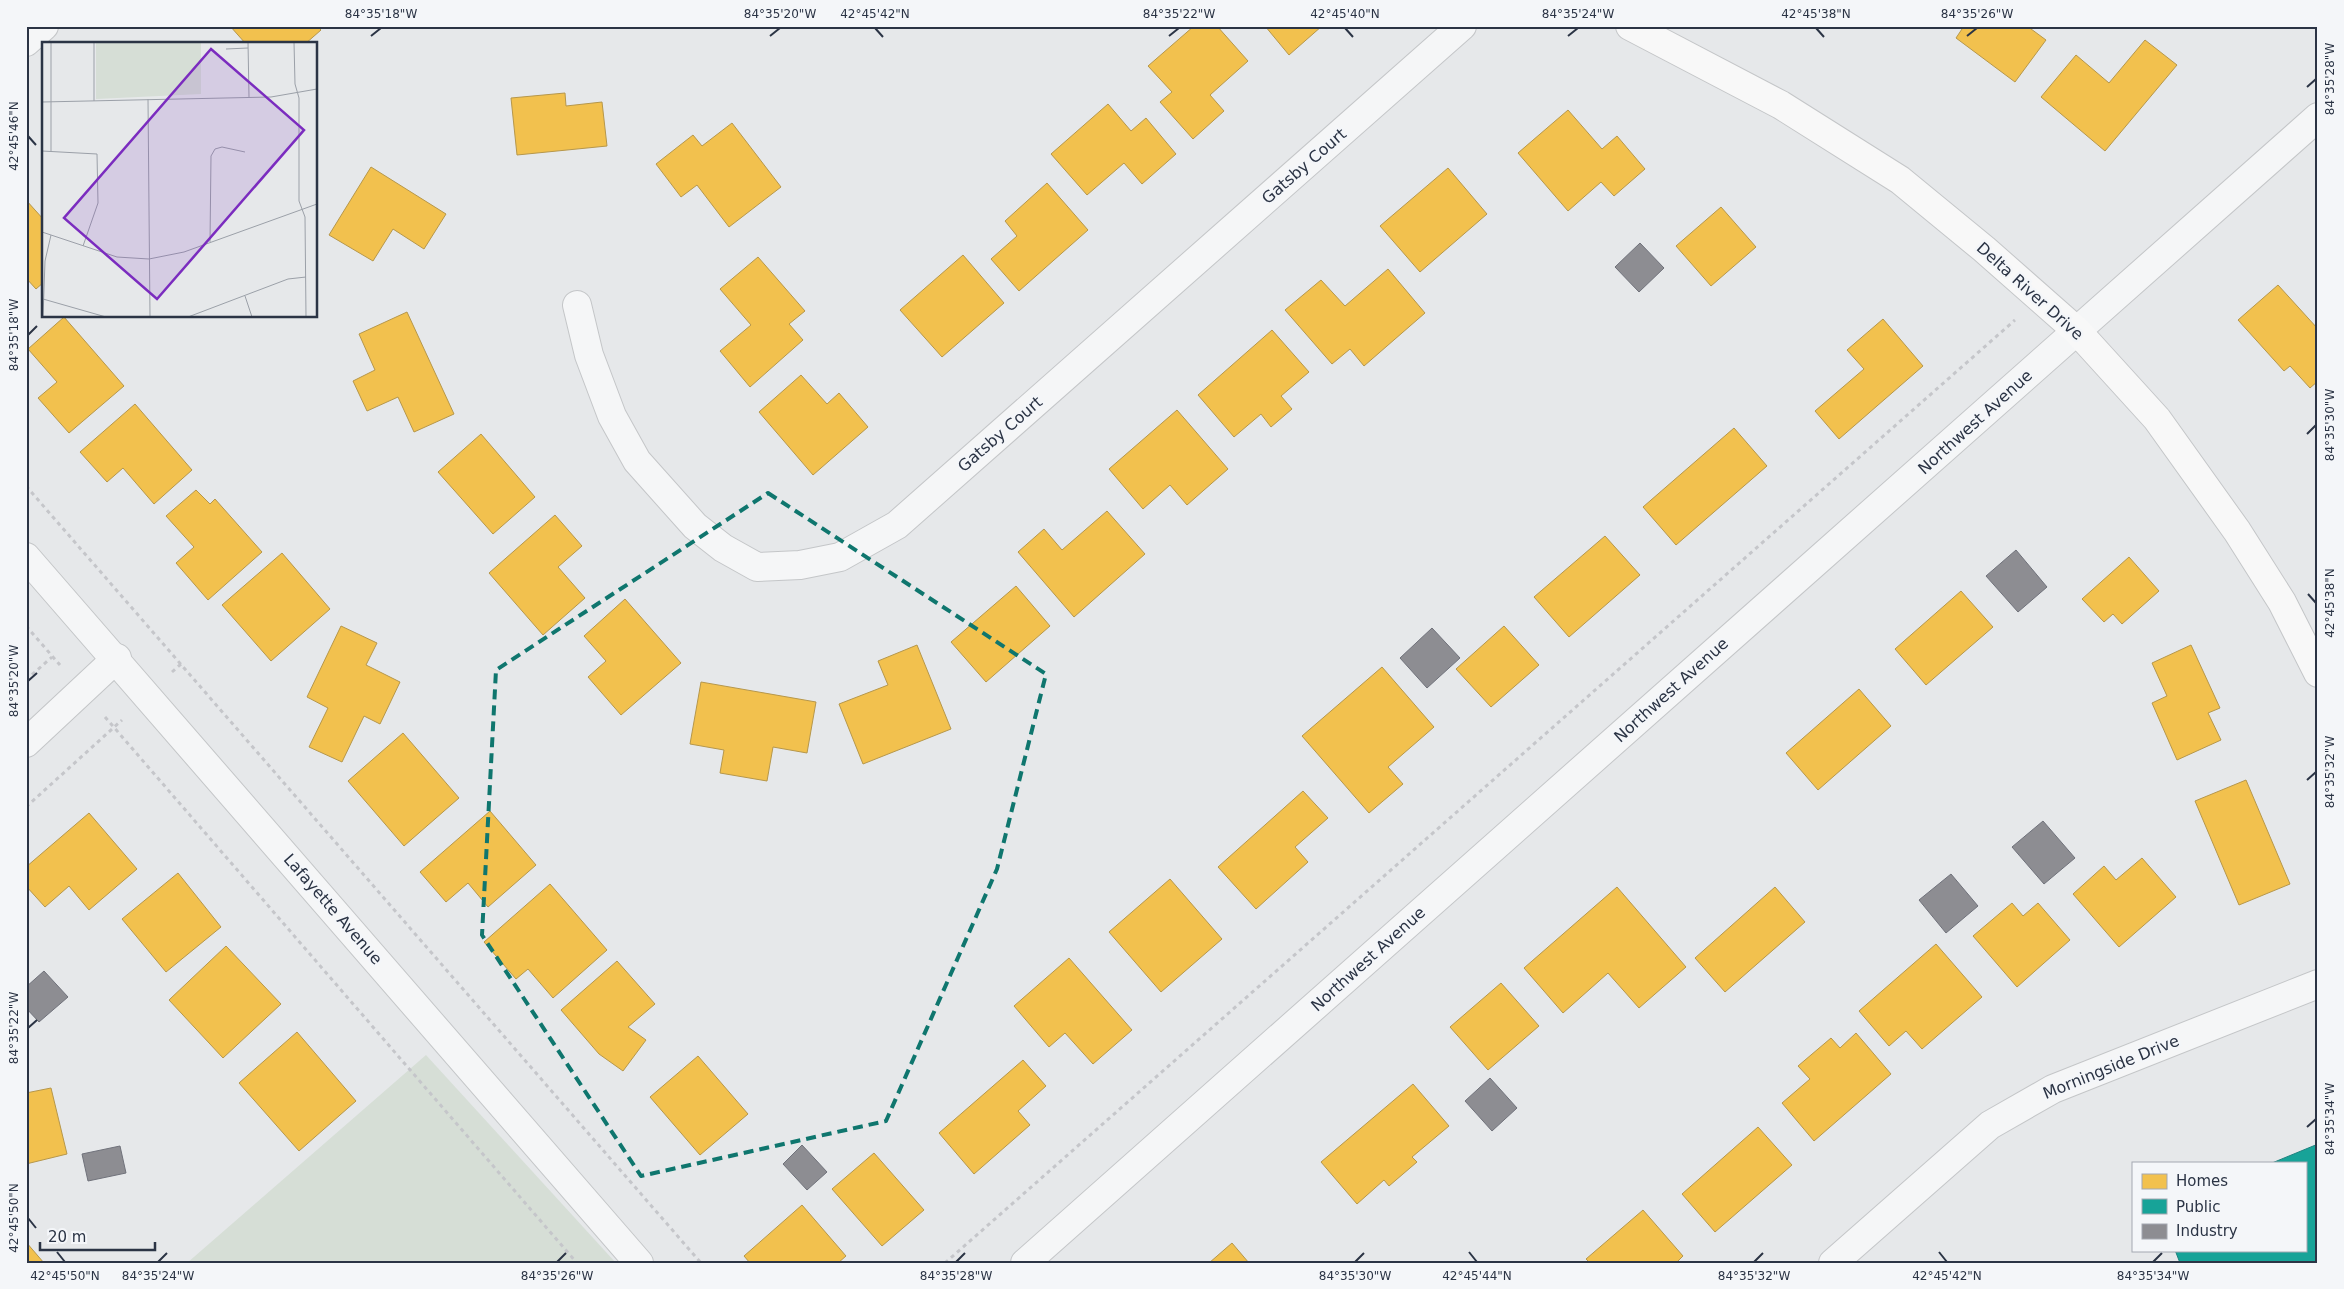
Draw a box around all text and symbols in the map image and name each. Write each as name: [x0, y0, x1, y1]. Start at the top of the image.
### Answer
text: 84°35'18"W: [345, 7, 417, 21]
text: 84°35'20"W: [744, 7, 816, 21]
text: 42°45'42"N: [840, 7, 910, 21]
text: 84°35'22"W: [1143, 7, 1215, 21]
text: 42°45'40"N: [1310, 7, 1380, 21]
text: 84°35'24"W: [1542, 7, 1614, 21]
text: 42°45'38"N: [1781, 7, 1851, 21]
text: 84°35'26"W: [1941, 7, 2013, 21]
inset map: [42, 42, 318, 318]
text: 84°35'28"W: [2323, 43, 2337, 115]
text: 42°45'46"N: [7, 101, 21, 171]
street label: Gatsby Court: [1258, 124, 1350, 208]
street label: Delta River Drive: [1973, 238, 2087, 344]
text: 84°35'18"W: [7, 299, 21, 371]
street label: Northwest Avenue: [1914, 366, 2036, 478]
text: 84°35'30"W: [2323, 389, 2337, 461]
street label: Gatsby Court: [954, 392, 1046, 476]
text: 42°45'38"N: [2323, 568, 2337, 638]
street label: Northwest Avenue: [1610, 634, 1732, 746]
text: 84°35'20"W: [7, 645, 21, 717]
text: 84°35'32"W: [2323, 736, 2337, 808]
street label: Lafayette Avenue: [280, 850, 386, 968]
street label: Northwest Avenue: [1307, 903, 1429, 1015]
text: 84°35'22"W: [7, 992, 21, 1064]
street label: Morningside Drive: [2040, 1031, 2182, 1103]
text: 84°35'34"W: [2323, 1083, 2337, 1155]
legend: [2132, 1162, 2306, 1252]
text: Homes: [2176, 1172, 2228, 1190]
text: 42°45'50"N: [7, 1183, 21, 1253]
text: Public: [2176, 1198, 2220, 1216]
scale bar: [40, 1219, 155, 1251]
text: Industry: [2176, 1222, 2238, 1240]
text: 20 m: [48, 1228, 86, 1246]
text: 42°45'50"N: [30, 1269, 100, 1283]
text: 84°35'24"W: [122, 1269, 194, 1283]
text: 84°35'26"W: [521, 1269, 593, 1283]
text: 84°35'28"W: [920, 1269, 992, 1283]
text: 84°35'30"W: [1319, 1269, 1391, 1283]
text: 42°45'44"N: [1442, 1269, 1512, 1283]
text: 84°35'32"W: [1718, 1269, 1790, 1283]
text: 42°45'42"N: [1912, 1269, 1982, 1283]
text: 84°35'34"W: [2117, 1269, 2189, 1283]

